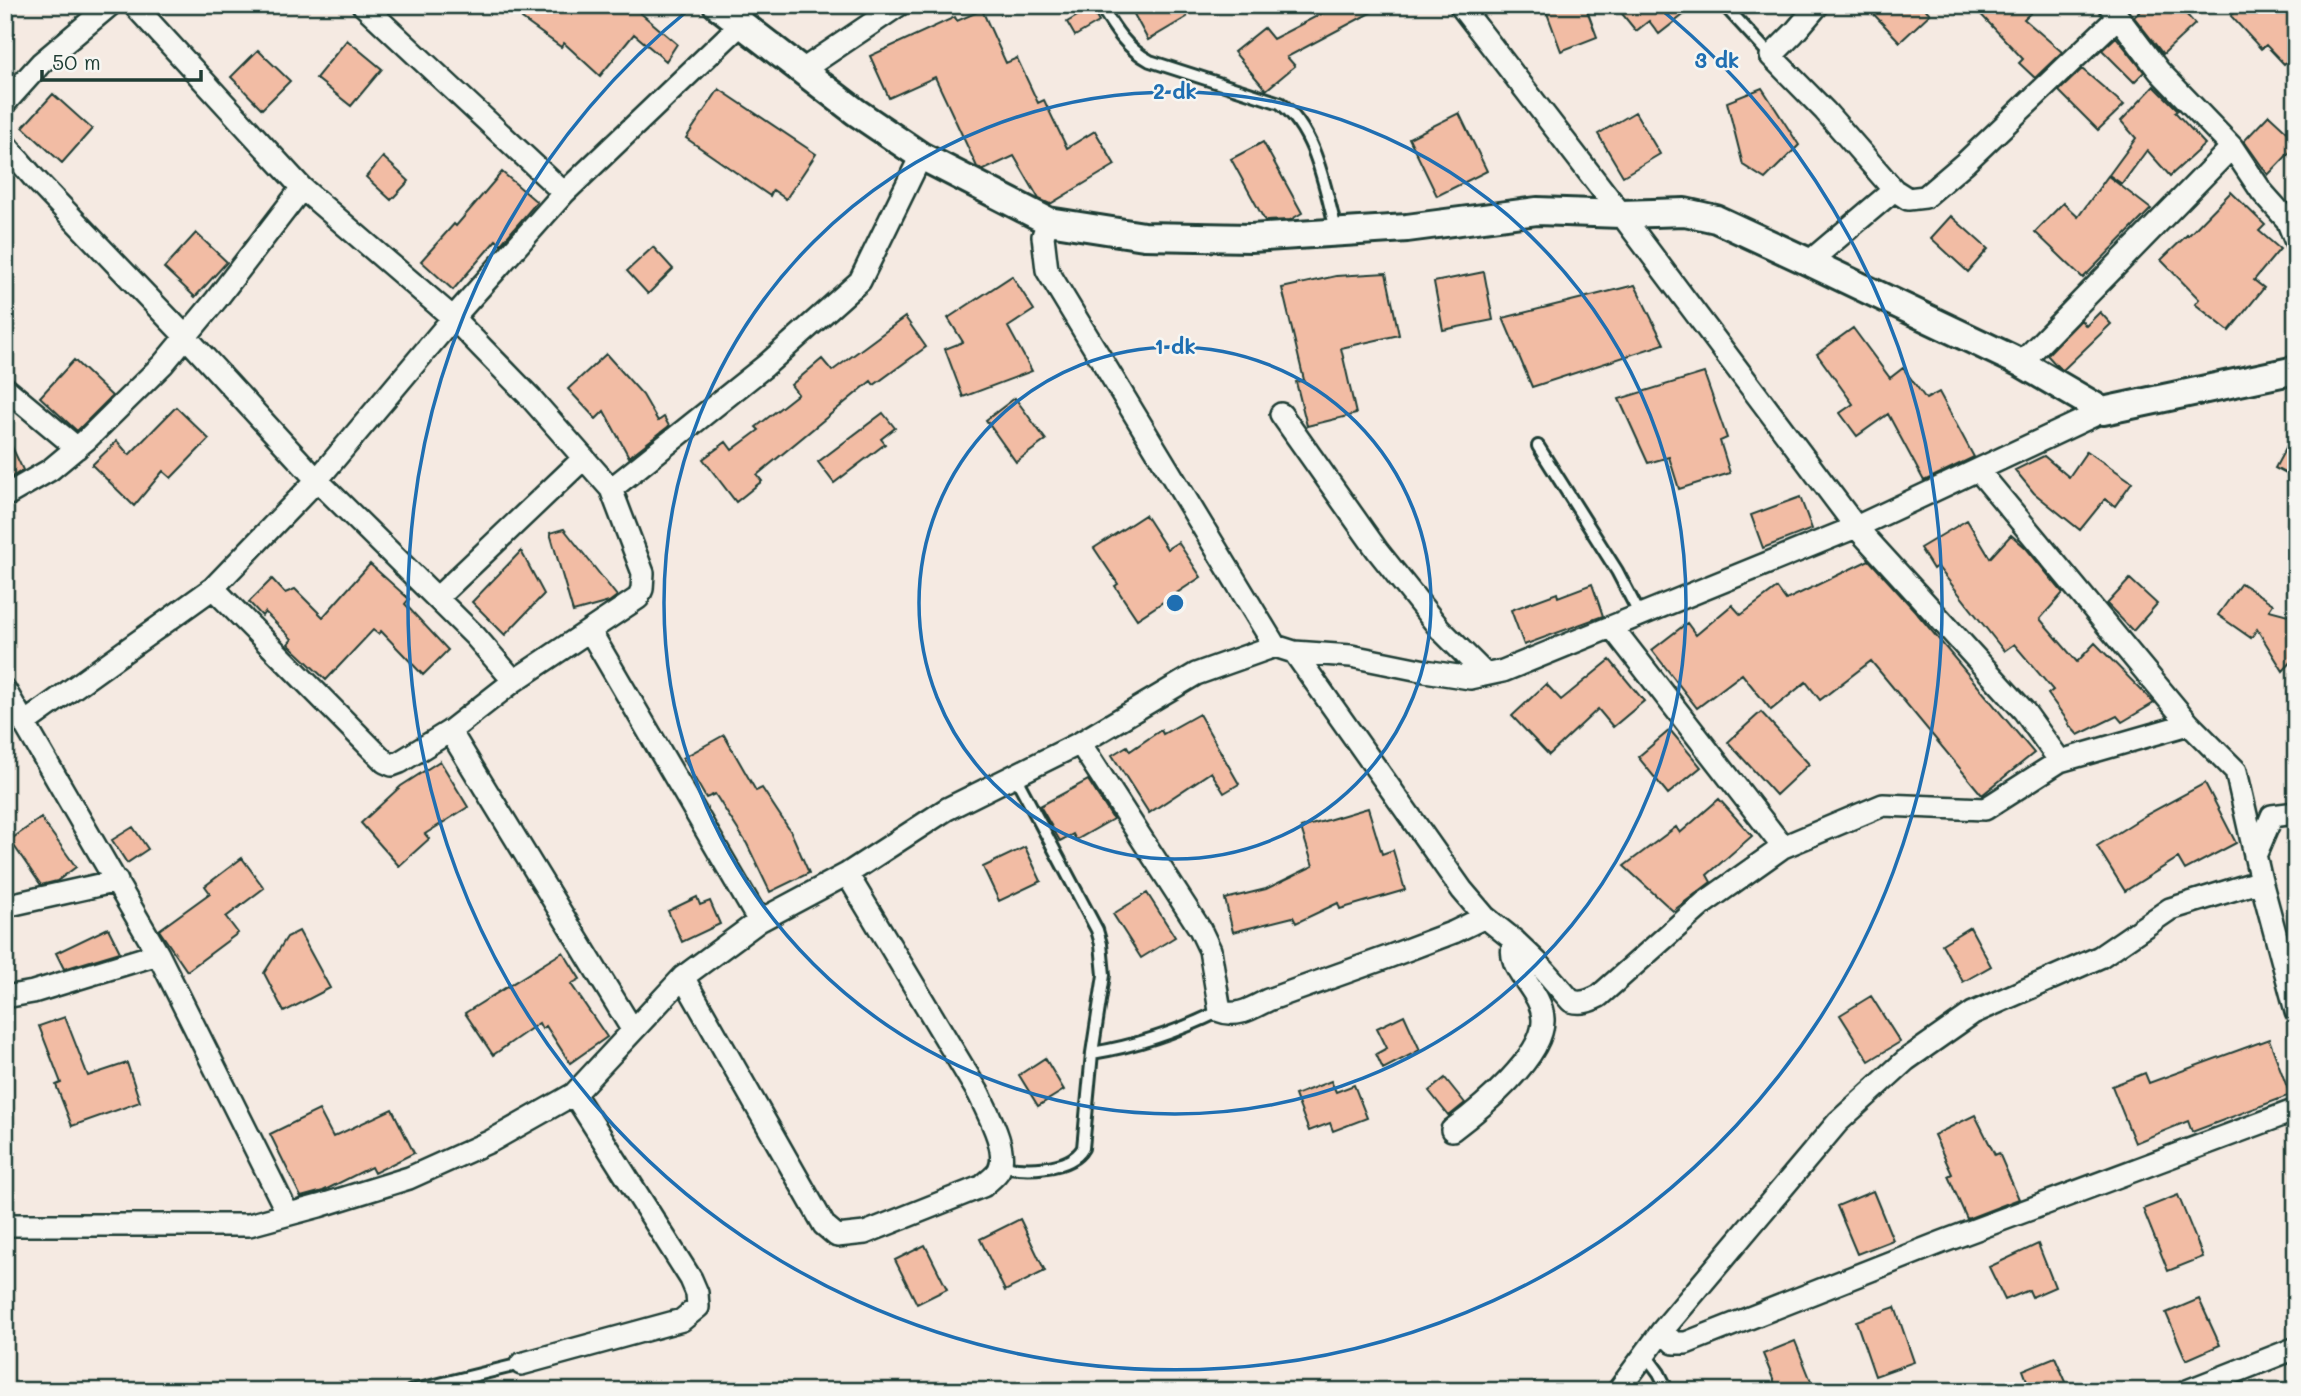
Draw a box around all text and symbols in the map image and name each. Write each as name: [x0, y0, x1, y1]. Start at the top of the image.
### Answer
scale bar: [42, 38, 201, 82]
text: 3 dk: [1695, 46, 1739, 73]
text: 50 m: [52, 48, 101, 75]
text: 2 dk: [1153, 77, 1197, 104]
text: 1 dk: [1154, 332, 1196, 359]
centre of rings: [1163, 591, 1187, 615]

